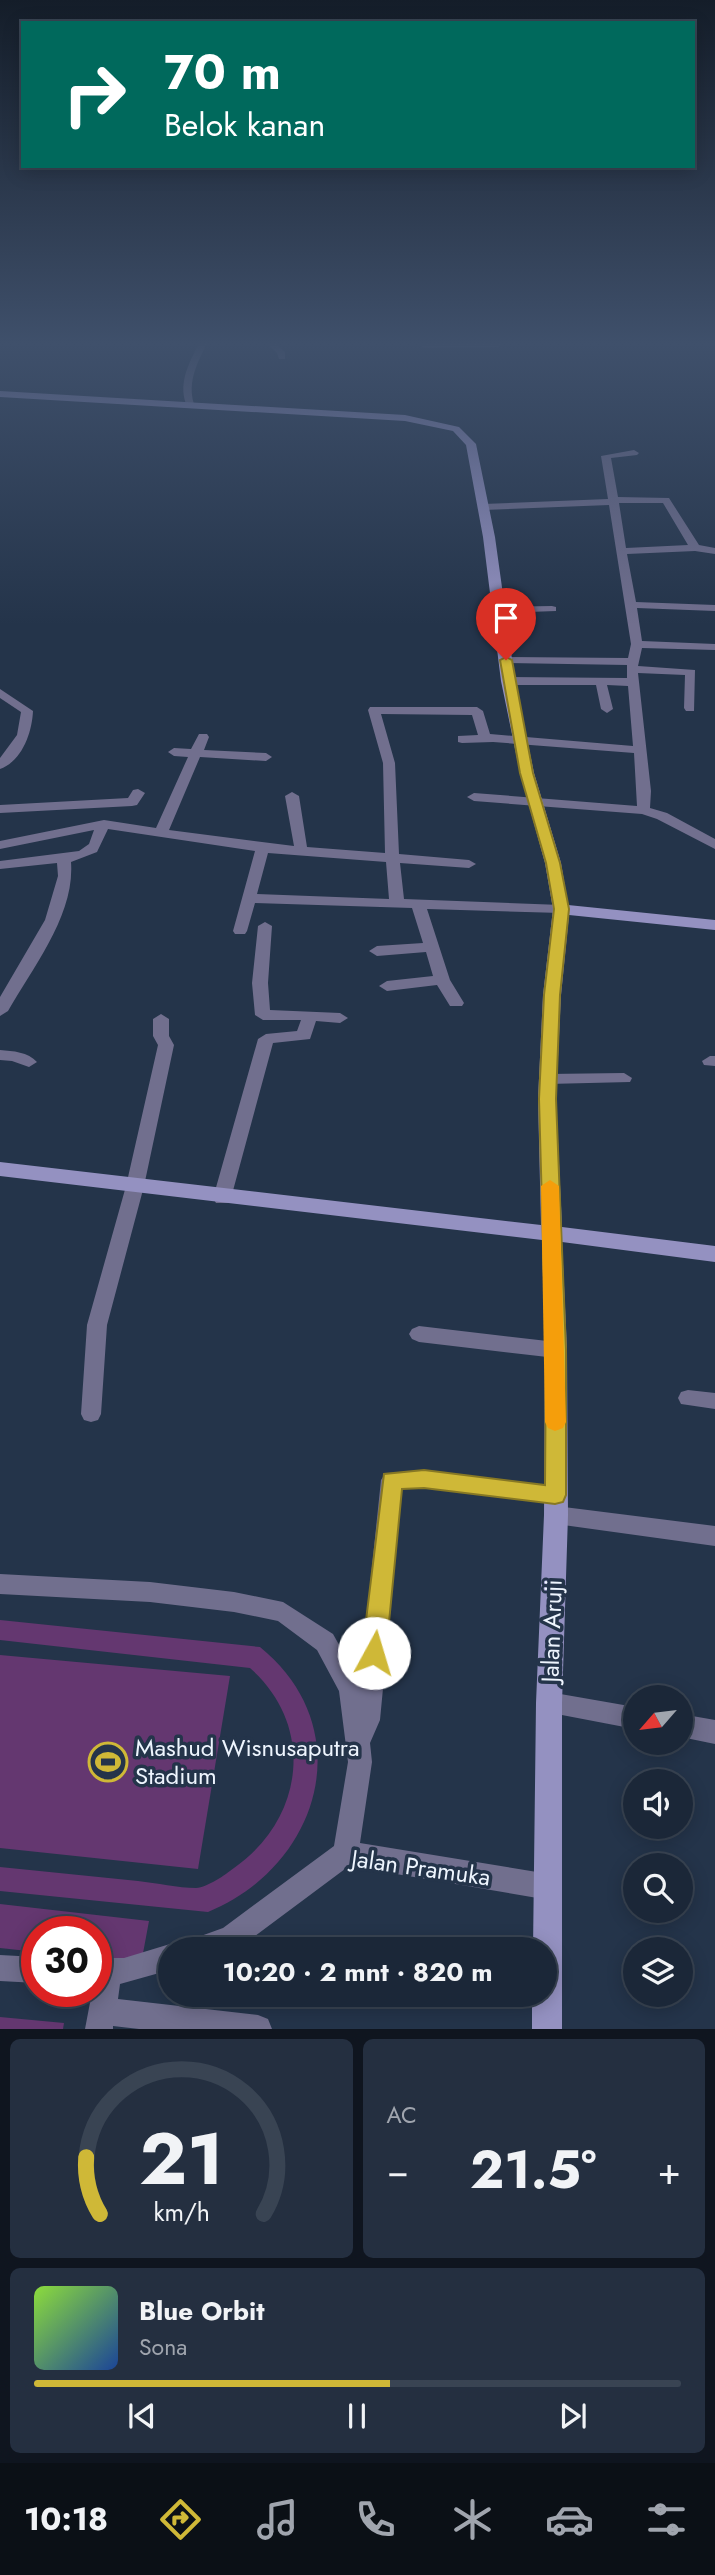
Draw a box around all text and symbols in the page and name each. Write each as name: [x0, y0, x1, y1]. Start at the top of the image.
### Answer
text: 70 m: [164, 37, 281, 107]
icon: right: [49, 49, 140, 140]
text: Belok kanan: [164, 102, 325, 148]
pin: [476, 588, 536, 660]
icon: arrive: [487, 599, 525, 637]
street label: Jalan Aruji: [532, 1579, 571, 1686]
position arrow: [337, 1616, 411, 1690]
north arrow: [623, 1685, 693, 1755]
map controls: [623, 1685, 693, 2007]
place label: Mashud Wisnusaputra Stadium: [135, 1730, 360, 1793]
sports icon: Mashud Wisnusaputra Stadium: [87, 1741, 129, 1783]
button: sound: [623, 1769, 693, 1839]
street label: Jalan Pramuka: [346, 1840, 493, 1895]
button: search: [623, 1853, 693, 1923]
speed limit sign: 30: [21, 1916, 112, 2007]
button: layers: [623, 1937, 693, 2007]
text: 10:20 · 2 mnt · 820 m: [222, 1953, 493, 1991]
text: AC: [387, 2098, 417, 2132]
text: 21: [139, 2107, 224, 2212]
text: 21.5°: [470, 2132, 596, 2208]
text: −: [387, 2143, 409, 2198]
text: +: [658, 2143, 681, 2198]
text: km/h: [153, 2194, 210, 2230]
text: Blue Orbit: [139, 2292, 264, 2330]
text: Sona: [139, 2330, 187, 2364]
icon: previous: [123, 2397, 161, 2435]
icon: pause: [338, 2397, 376, 2435]
icon: next: [554, 2397, 592, 2435]
icon: directions: [156, 2495, 205, 2544]
icon: music: [253, 2495, 302, 2544]
icon: phone: [351, 2495, 400, 2544]
icon: climate: [448, 2495, 497, 2544]
icon: car: [545, 2495, 594, 2544]
icon: filters: [642, 2495, 691, 2544]
text: 10:18: [24, 2496, 108, 2542]

